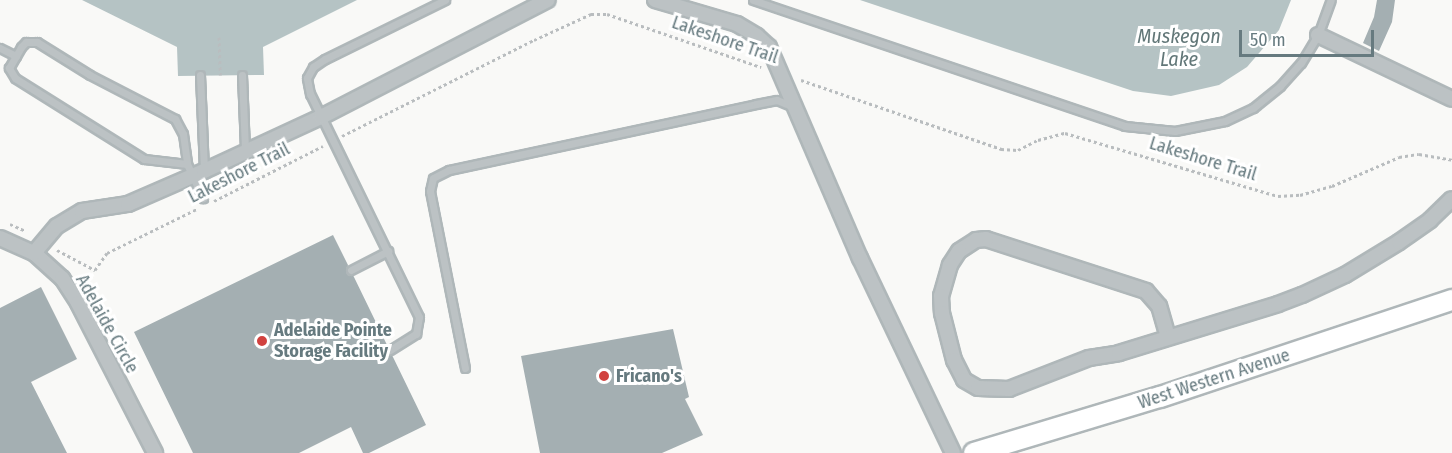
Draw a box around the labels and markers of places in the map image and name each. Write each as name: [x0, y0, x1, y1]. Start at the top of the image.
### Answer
place label: Adelaide Pointe Storage Facility: [274, 320, 392, 362]
marker: Adelaide Pointe Storage Facility: [255, 334, 269, 348]
place label: Fricano's: [616, 365, 682, 387]
marker: Fricano's: [597, 369, 611, 383]

